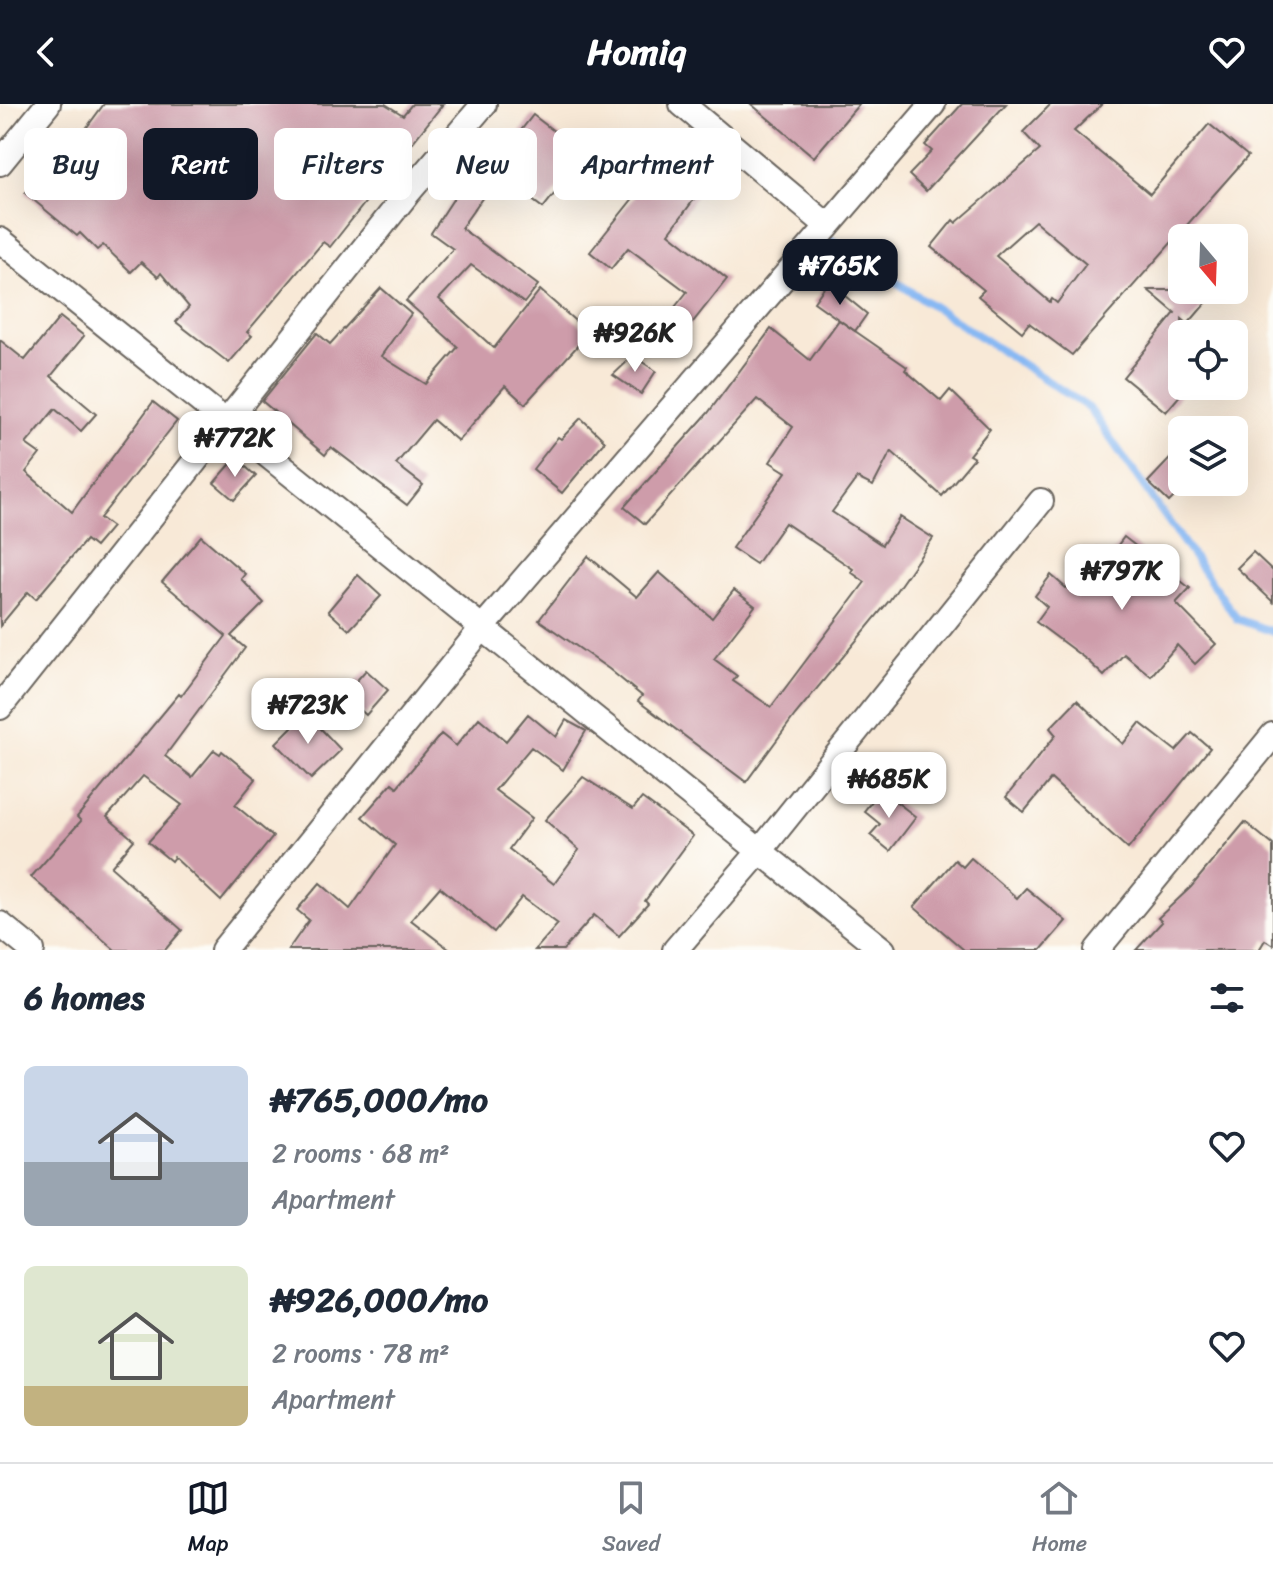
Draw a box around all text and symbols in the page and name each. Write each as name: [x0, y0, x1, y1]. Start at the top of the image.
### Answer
text: Homiq: [587, 20, 686, 84]
icon: back: [24, 30, 68, 74]
icon: heart: [1205, 30, 1249, 74]
chip: Buy: [24, 128, 127, 200]
chip: Rent: [143, 128, 258, 200]
chip: Filters: [274, 128, 412, 200]
chip: New: [428, 128, 537, 200]
chip: Apartment: [553, 128, 741, 200]
north arrow: [1168, 224, 1248, 304]
map controls: [1168, 224, 1248, 496]
pin: ₦765K: [784, 239, 896, 307]
text: ₦765K: [801, 242, 879, 288]
pin: ₦926K: [579, 306, 691, 374]
text: ₦926K: [596, 309, 674, 355]
button: locate: [1168, 320, 1248, 400]
pin: ₦772K: [179, 411, 291, 479]
text: ₦772K: [196, 414, 274, 460]
button: layers: [1168, 416, 1248, 496]
pin: ₦797K: [1066, 544, 1178, 612]
text: ₦797K: [1083, 547, 1161, 593]
pin: ₦723K: [252, 678, 364, 746]
text: ₦723K: [269, 681, 347, 727]
pin: ₦685K: [833, 752, 945, 820]
text: ₦685K: [849, 755, 929, 801]
text: 6 homes: [24, 968, 145, 1028]
icon: filters: [1205, 976, 1249, 1020]
text: ₦765,000/mo: [272, 1070, 488, 1130]
icon: home: [88, 1098, 184, 1194]
icon: heart: [1205, 1124, 1249, 1168]
text: 2 rooms · 68 m²: [272, 1130, 449, 1176]
text: Apartment: [272, 1176, 395, 1222]
text: ₦926,000/mo: [272, 1270, 488, 1330]
icon: home: [88, 1298, 184, 1394]
icon: heart: [1205, 1324, 1249, 1368]
text: 2 rooms · 78 m²: [272, 1330, 449, 1376]
text: Apartment: [272, 1376, 395, 1422]
tab: Map: [186, 1476, 230, 1563]
tab: Saved: [602, 1476, 660, 1563]
tab: Home: [1032, 1476, 1087, 1563]

